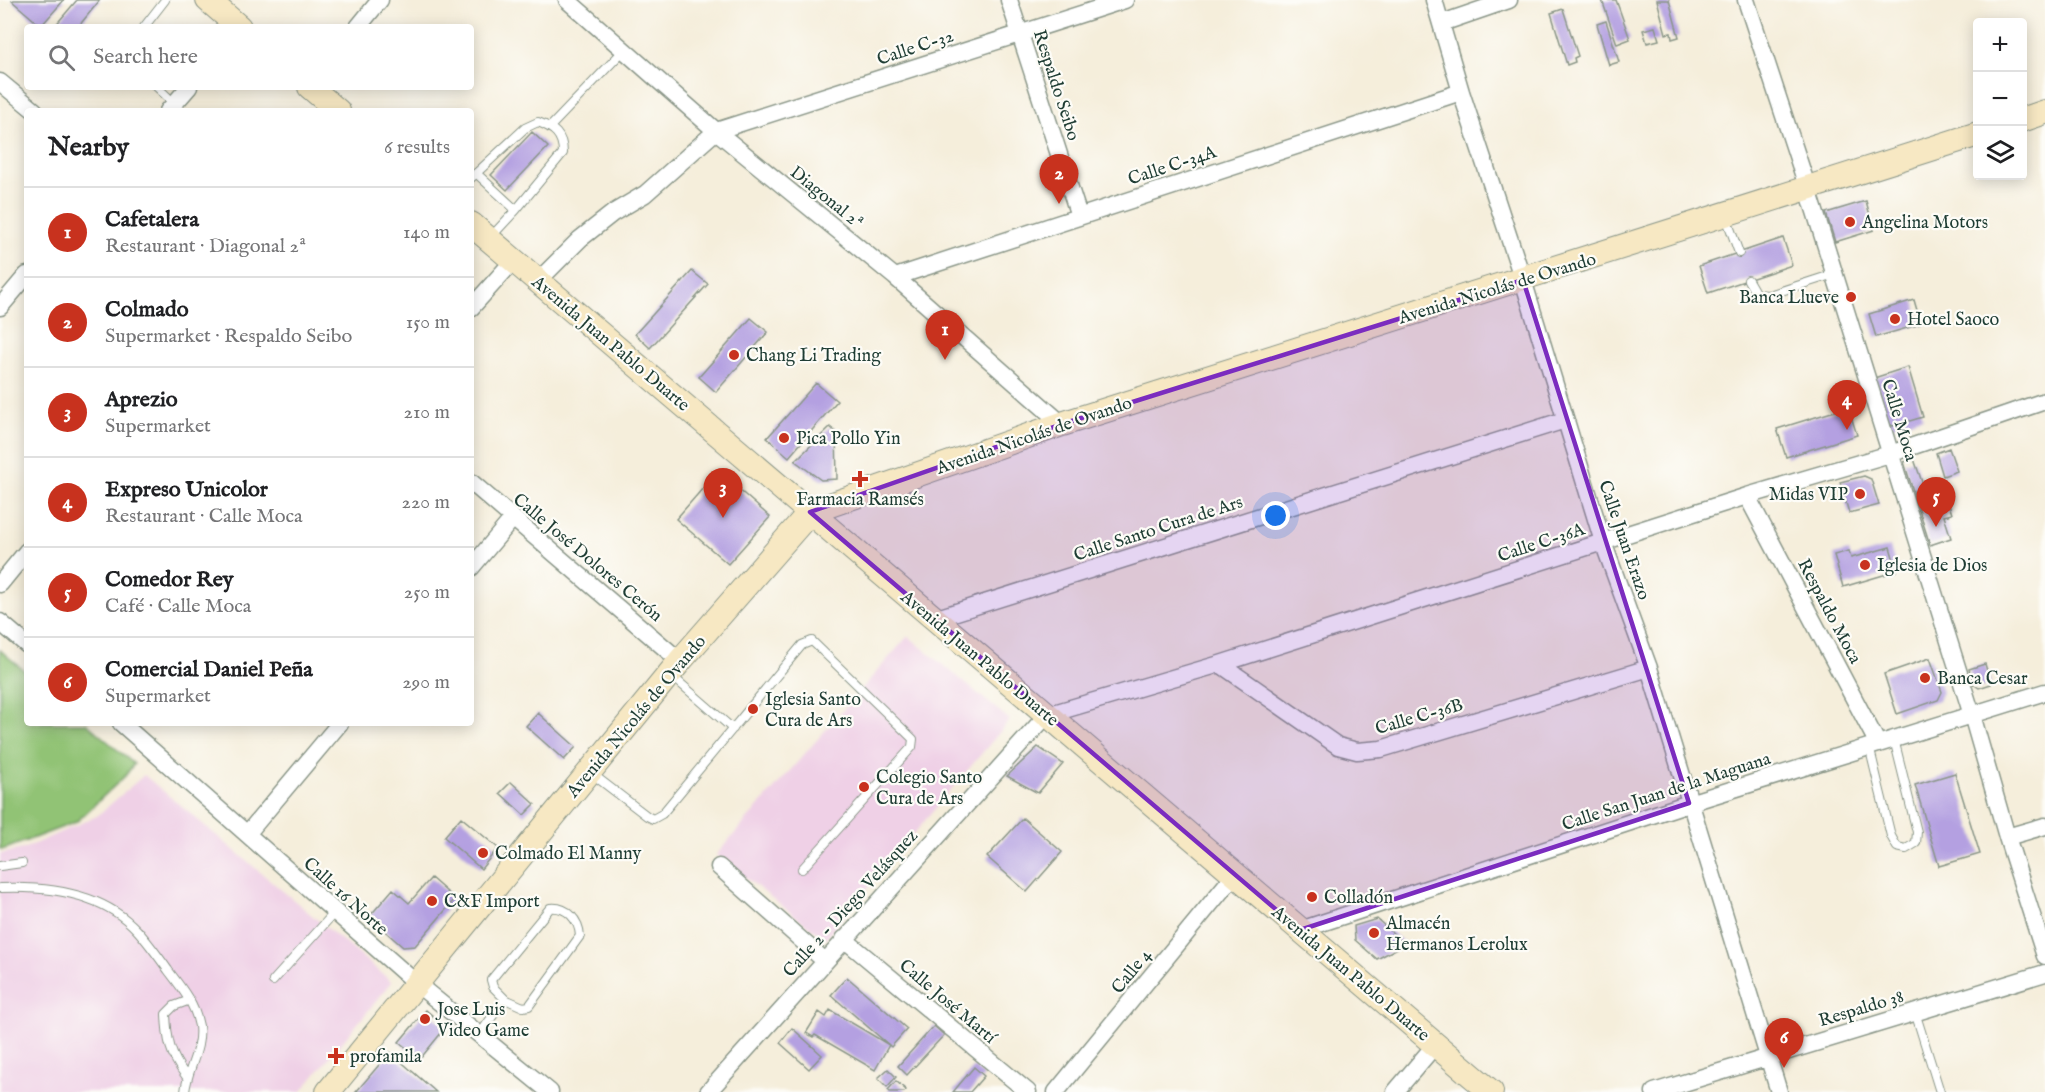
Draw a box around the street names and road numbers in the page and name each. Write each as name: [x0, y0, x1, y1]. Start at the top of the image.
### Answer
street label: Calle C-32: [874, 25, 957, 72]
street label: Respaldo Seibo: [1027, 27, 1084, 144]
street label: Calle C-34A: [1125, 141, 1220, 192]
street label: Diagonal 2ª: [785, 162, 868, 235]
street label: Avenida Nicolás de Ovando: [1395, 248, 1599, 331]
street label: Avenida Juan Pablo Duarte: [525, 270, 694, 417]
street label: Calle Moca: [1875, 377, 1922, 464]
street label: Avenida Nicolás de Ovando: [933, 392, 1136, 481]
street label: Calle Juan Erazo: [1592, 478, 1655, 604]
street label: Calle José Dolores Cerón: [507, 489, 667, 628]
street label: Calle Santo Cura de Ars: [1071, 491, 1246, 568]
street label: Calle C-36A: [1495, 518, 1589, 568]
street label: Respaldo Moca: [1791, 555, 1866, 668]
street label: Avenida Juan Pablo Duarte: [894, 585, 1063, 732]
street label: Avenida Nicolás de Ovando: [562, 631, 712, 804]
street label: Calle C-36B: [1373, 694, 1466, 741]
street label: Calle San Juan de la Maguana: [1559, 748, 1774, 837]
street label: Calle 2 - Diego Velásquez: [779, 825, 924, 983]
street label: Calle 16 Norte: [298, 853, 392, 941]
street label: Avenida Juan Pablo Duarte: [1265, 900, 1434, 1047]
street label: Calle 4: [1107, 945, 1157, 999]
street label: Calle José Martí: [894, 955, 1001, 1050]
street label: Respaldo 38: [1816, 986, 1907, 1033]

